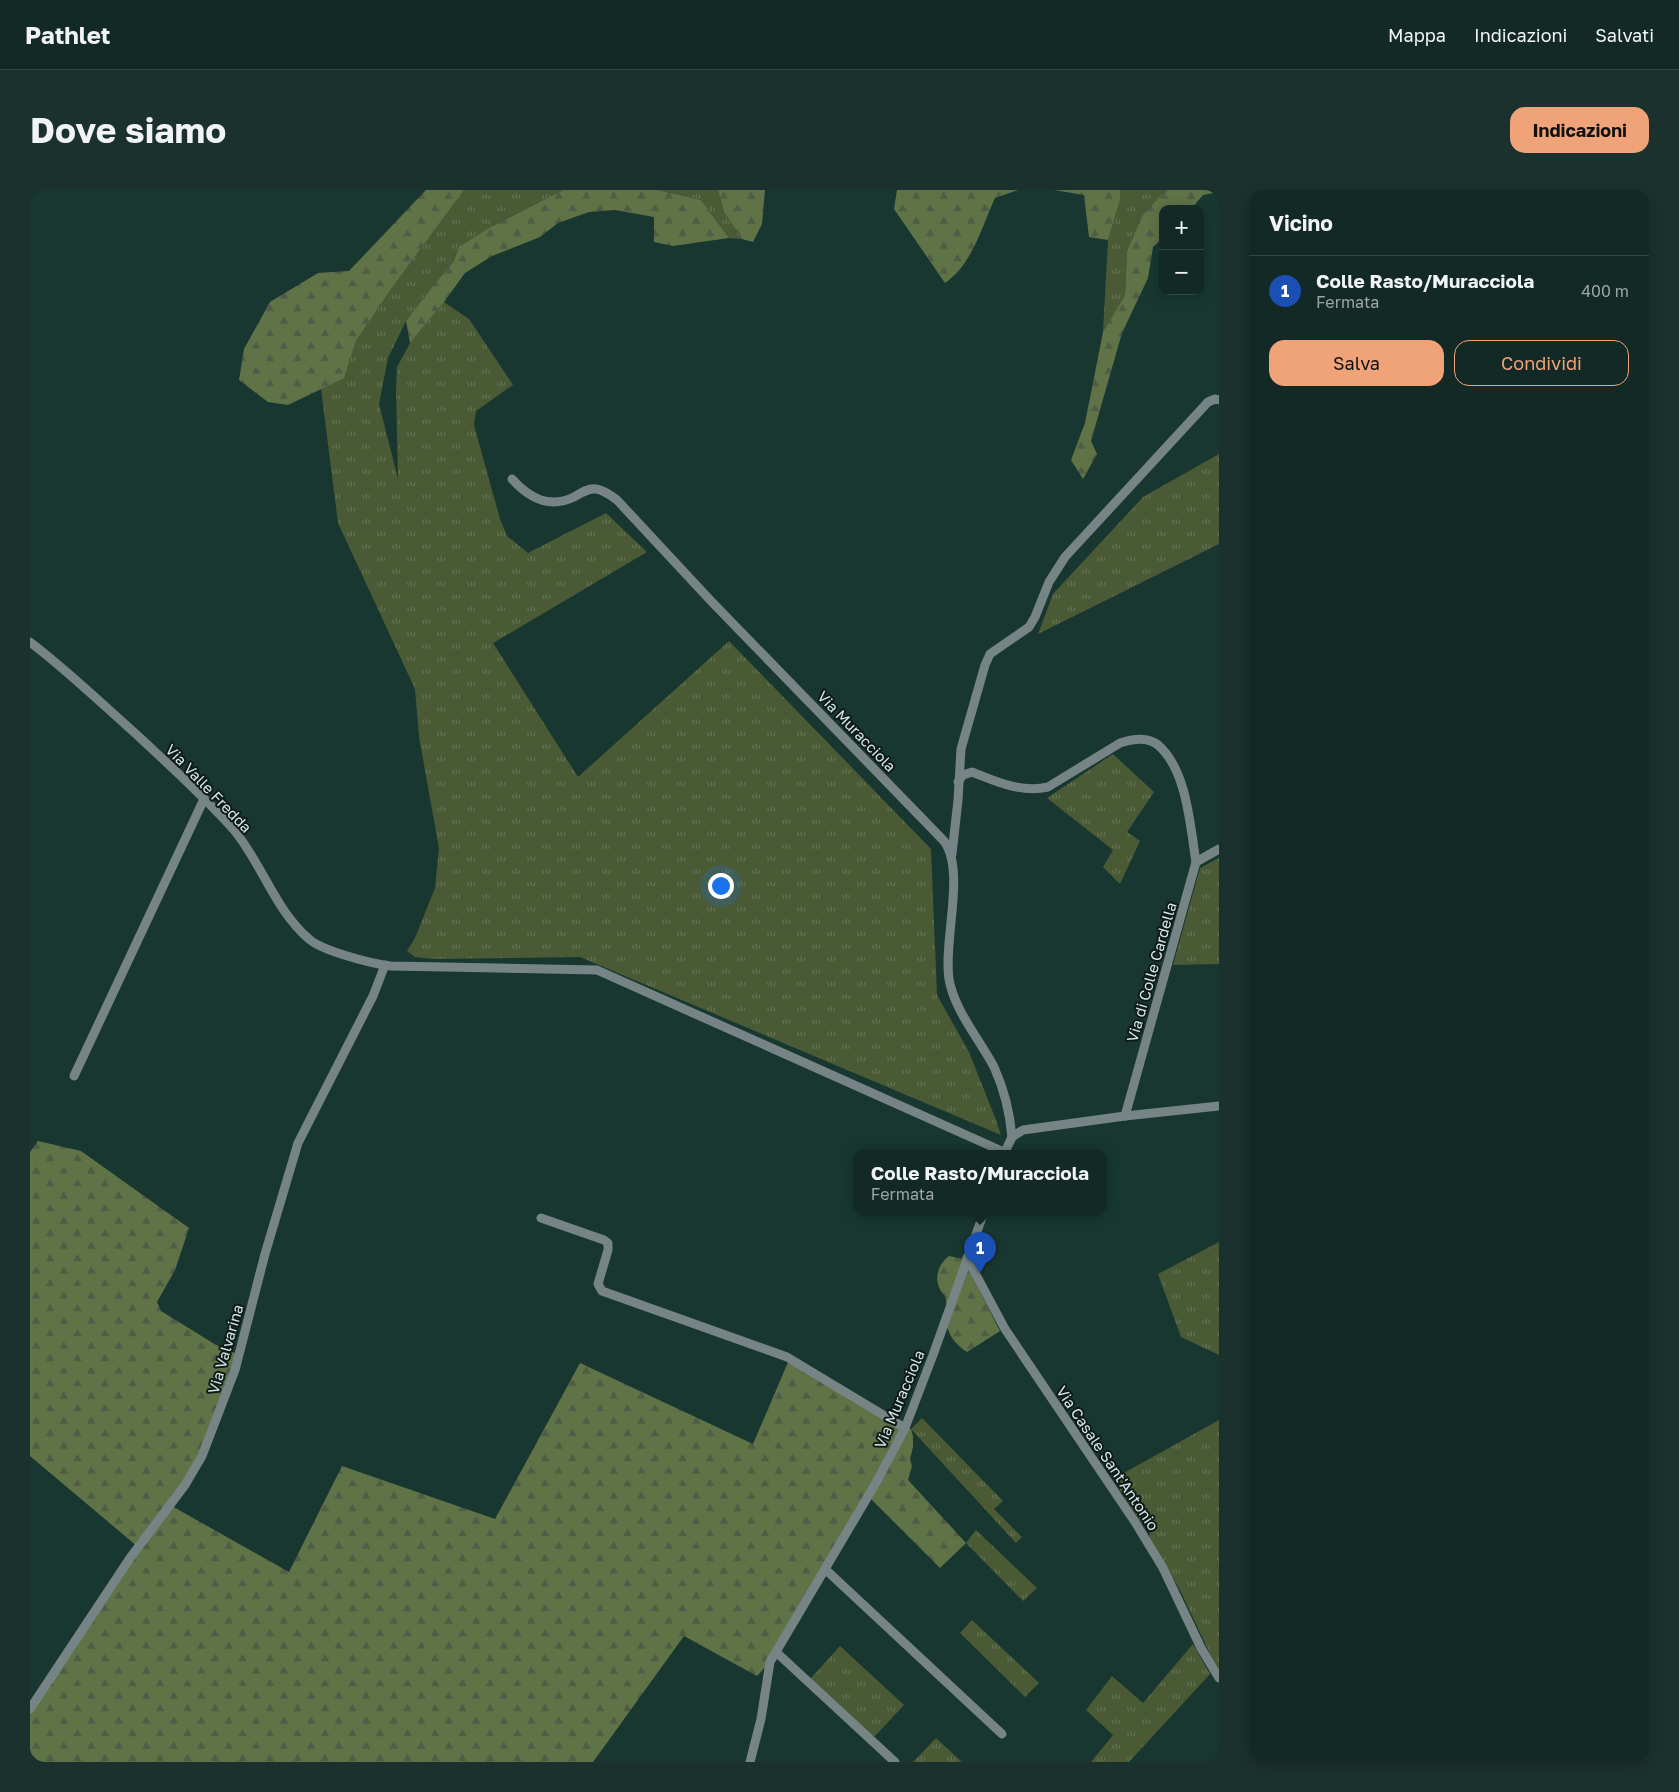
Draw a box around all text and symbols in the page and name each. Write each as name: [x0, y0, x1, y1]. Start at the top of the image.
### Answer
text: Pathlet: [25, 20, 110, 49]
text: Mappa: [1388, 24, 1446, 46]
text: Indicazioni: [1474, 24, 1567, 46]
text: Salvati: [1595, 24, 1654, 46]
button: Indicazioni: [1510, 107, 1649, 153]
text: Dove siamo: [30, 109, 226, 151]
map controls: [1159, 205, 1204, 295]
button: +: [1159, 205, 1204, 250]
text: Vicino: [1269, 210, 1333, 236]
button: −: [1159, 250, 1204, 295]
text: Colle Rasto/Muracciola: [1316, 269, 1534, 292]
text: 1: [1281, 281, 1289, 301]
text: 400 m: [1581, 281, 1629, 301]
text: Fermata: [1316, 292, 1379, 312]
button: Salva: [1269, 340, 1444, 386]
button: Condividi: [1454, 340, 1629, 386]
street label: Via Muracciola: [814, 687, 900, 775]
street label: Via Valle Fredda: [162, 740, 256, 836]
your location: [708, 873, 734, 899]
street label: Via di Colle Cardella: [1122, 900, 1180, 1044]
popup: [854, 1150, 1106, 1215]
text: Colle Rasto/Muracciola: [871, 1161, 1089, 1184]
text: Fermata: [871, 1184, 934, 1204]
pin: 1: [964, 1232, 996, 1273]
street label: Via Valvarina: [204, 1302, 246, 1396]
street label: Via Muracciola: [870, 1347, 928, 1451]
street label: Via Casale Sant'Antonio: [1053, 1382, 1163, 1534]

